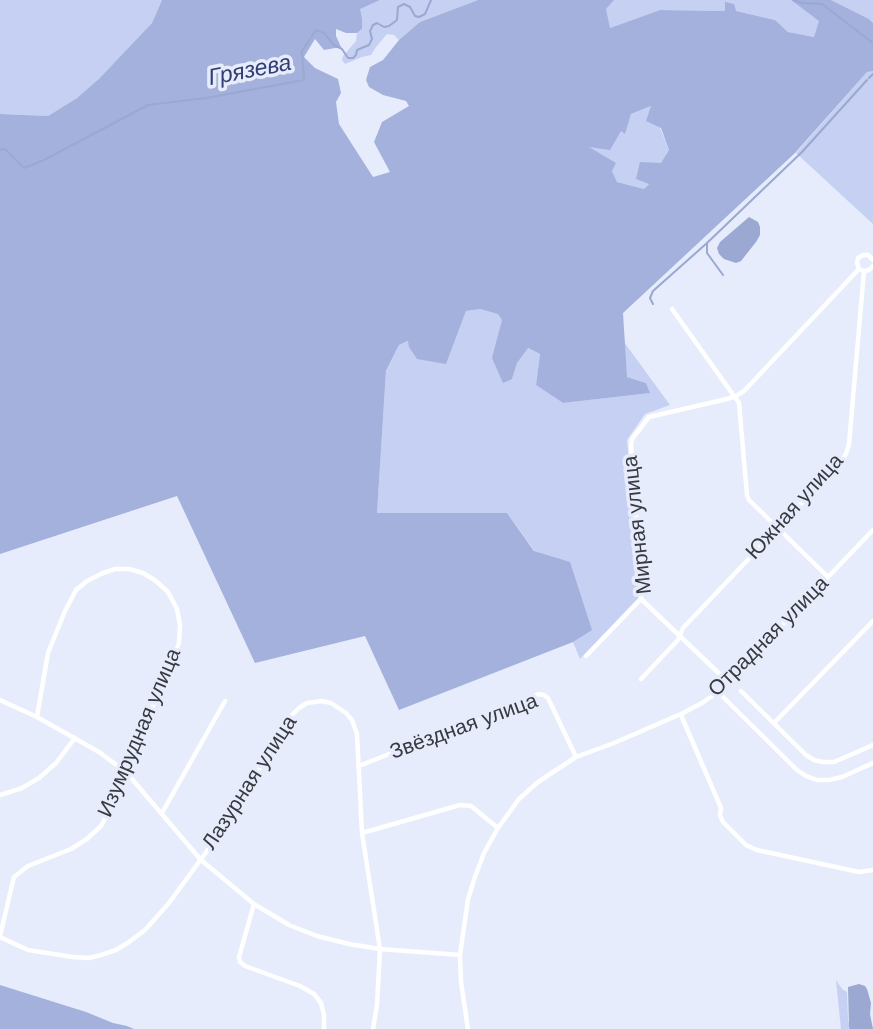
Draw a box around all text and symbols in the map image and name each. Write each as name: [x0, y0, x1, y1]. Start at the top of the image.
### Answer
water label: Грязева: [206, 49, 294, 93]
street label: Южная улица: [741, 449, 849, 565]
street label: Мирная улица: [618, 455, 658, 595]
street label: Отрадная улица: [704, 572, 834, 702]
street label: Изумрудная улица: [93, 645, 187, 821]
street label: Звёздная улица: [387, 689, 541, 765]
street label: Лазурная улица: [197, 711, 303, 855]

